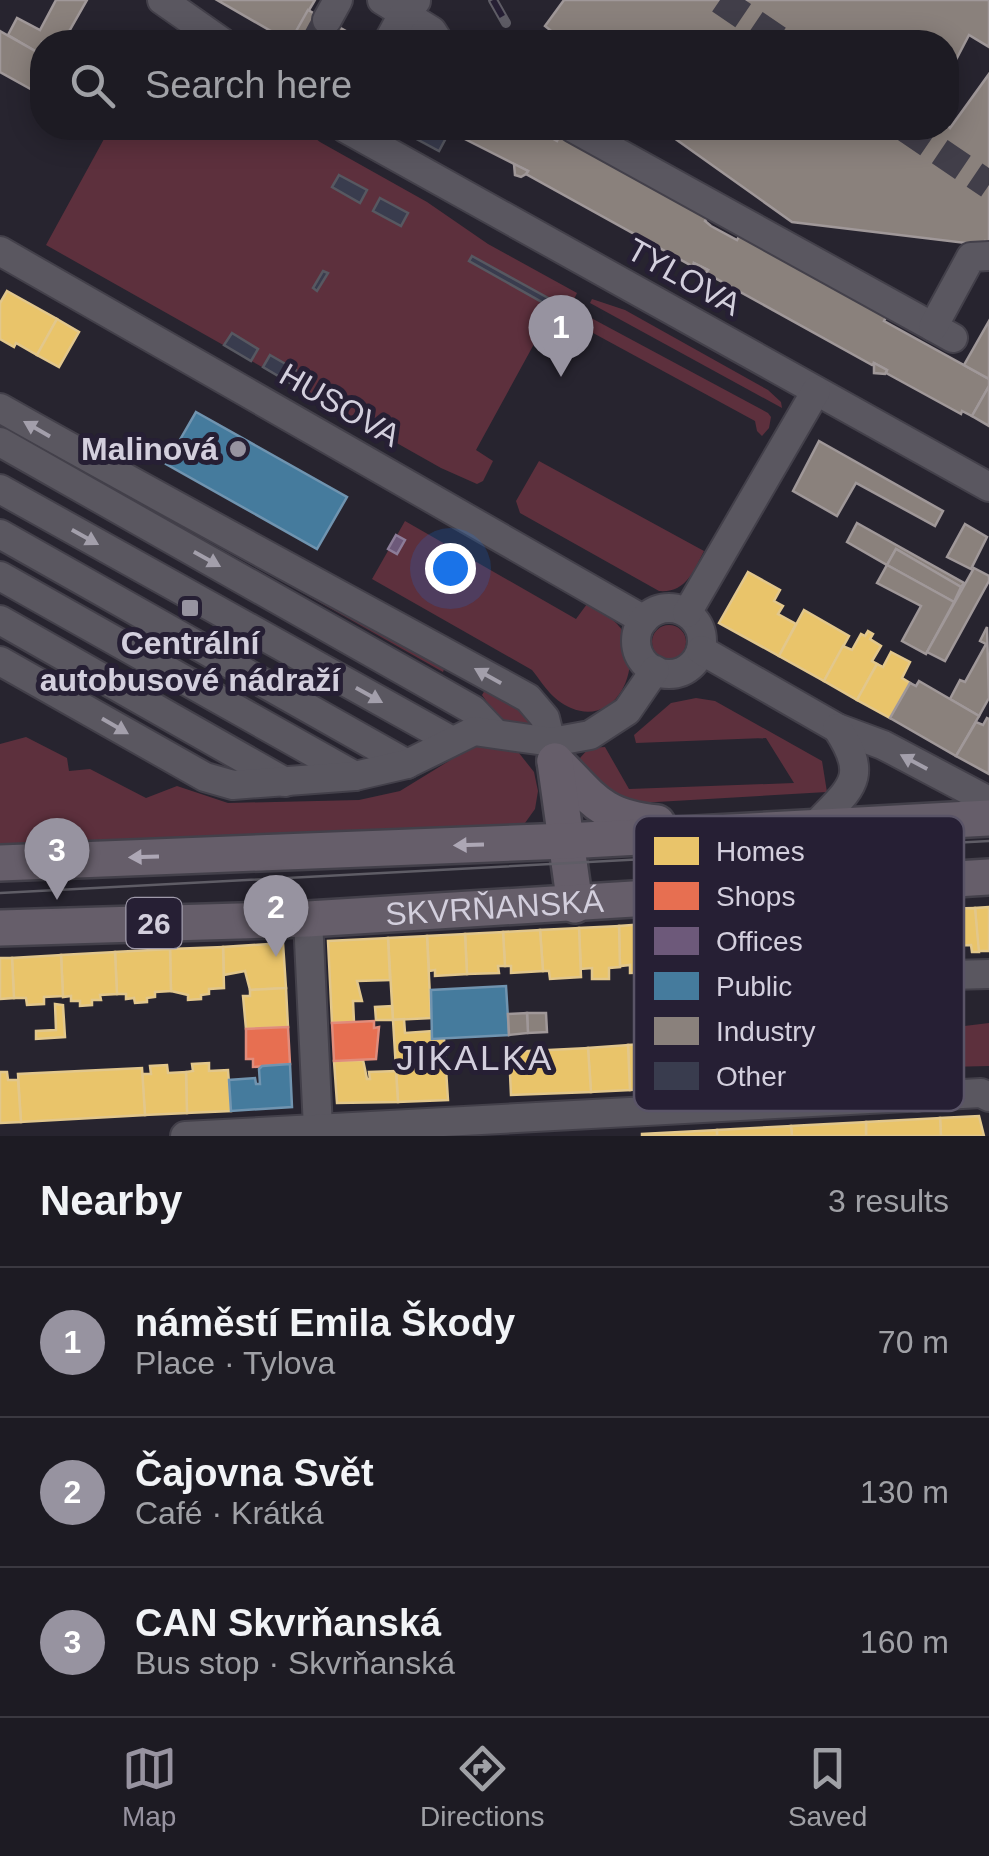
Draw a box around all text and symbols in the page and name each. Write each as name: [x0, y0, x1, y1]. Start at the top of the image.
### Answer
search box: [30, 30, 959, 140]
icon: search: [65, 58, 120, 113]
text: Search here: [145, 64, 352, 106]
street label: TYLOVA: [621, 231, 747, 323]
pin: 1: [528, 294, 594, 377]
street label: HUSOVA: [274, 356, 407, 454]
one-way arrow: [23, 421, 51, 438]
place label: Malinová: [81, 431, 218, 467]
marker: Malinová: [227, 438, 249, 460]
one-way arrow: [71, 527, 99, 545]
your location: [425, 543, 476, 594]
one-way arrow: [193, 550, 221, 568]
marker: Centrální autobusové nádraží: [179, 597, 201, 619]
place label: Centrální autobusové nádraží: [40, 625, 341, 698]
one-way arrow: [474, 668, 502, 686]
one-way arrow: [355, 685, 383, 703]
one-way arrow: [101, 717, 129, 735]
one-way arrow: [900, 754, 928, 772]
legend: [634, 816, 964, 1111]
pin: 3: [24, 818, 90, 900]
text: Homes: [716, 836, 805, 867]
one-way arrow: [452, 837, 484, 853]
one-way arrow: [127, 849, 159, 865]
pin: 2: [244, 874, 308, 957]
text: Shops: [716, 881, 795, 912]
street label: SKVRŇANSKÁ: [384, 883, 605, 932]
road number: 26: [126, 898, 182, 948]
text: Offices: [716, 926, 803, 957]
text: Public: [716, 971, 792, 1002]
text: Industry: [716, 1016, 816, 1047]
district label: JIKALKA: [396, 1038, 554, 1077]
text: Other: [716, 1061, 786, 1092]
text: Nearby: [40, 1177, 182, 1224]
text: 3 results: [828, 1183, 949, 1219]
text: náměstí Emila Škody: [135, 1302, 515, 1344]
text: 1: [64, 1324, 81, 1360]
text: 70 m: [878, 1324, 949, 1360]
text: Place · Tylova: [135, 1345, 335, 1381]
text: Čajovna Svět: [135, 1452, 374, 1494]
text: 2: [64, 1474, 81, 1510]
text: 130 m: [860, 1474, 949, 1510]
text: Café · Krátká: [135, 1495, 324, 1531]
text: CAN Skvrňanská: [135, 1602, 441, 1644]
text: 3: [64, 1624, 81, 1660]
text: 160 m: [860, 1624, 949, 1660]
text: Bus stop · Skvrňanská: [135, 1645, 455, 1681]
tab: Map: [122, 1741, 177, 1833]
tab: Directions: [420, 1741, 545, 1833]
tab: Saved: [788, 1741, 867, 1833]

